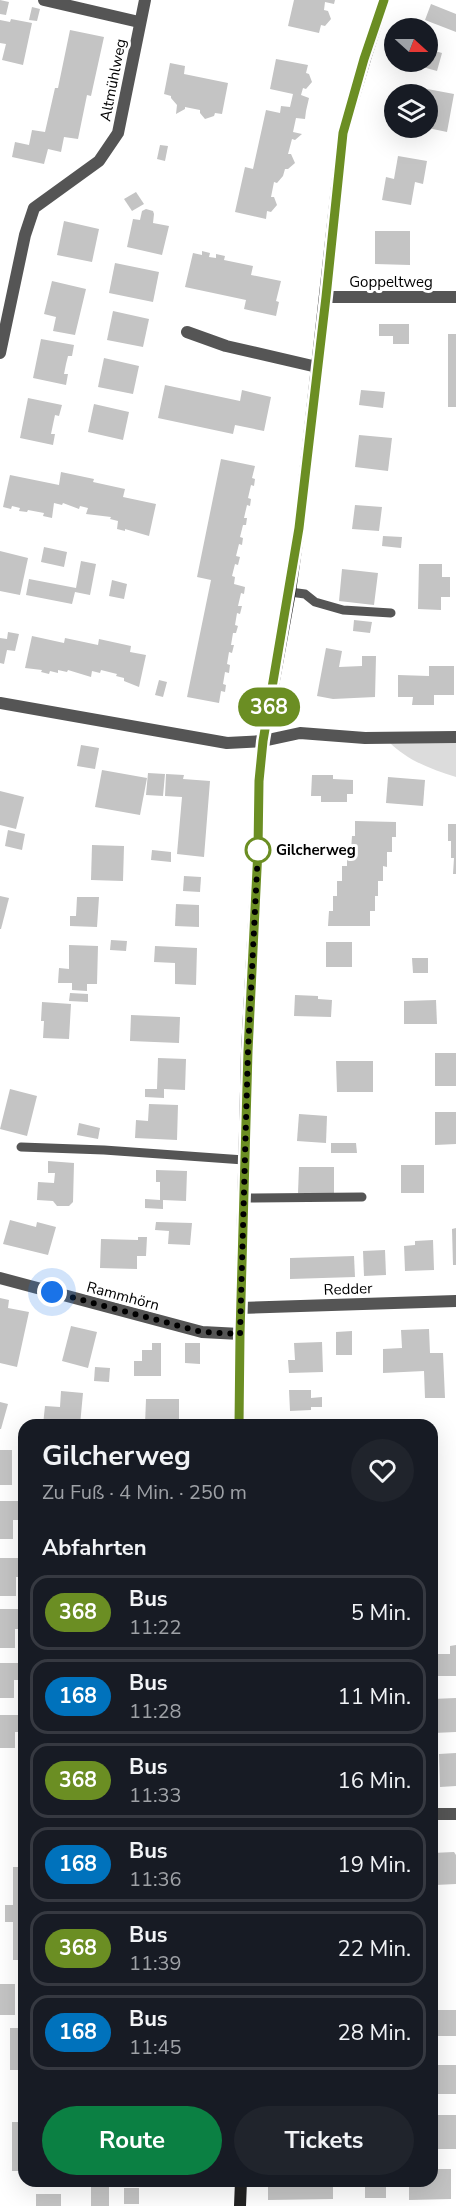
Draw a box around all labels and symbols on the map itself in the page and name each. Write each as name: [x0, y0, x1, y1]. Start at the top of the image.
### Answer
north arrow: [384, 18, 438, 72]
street label: Altmühlweg: [95, 37, 131, 123]
street label: Goppeltweg: [349, 272, 433, 292]
line badge: 368: [234, 688, 304, 726]
marker: Gilcherweg: [245, 837, 271, 863]
place label: Gilcherweg: [276, 840, 356, 860]
your location: [37, 1277, 67, 1307]
street label: Rammhörn: [84, 1277, 162, 1315]
street label: Redder: [323, 1278, 373, 1300]

